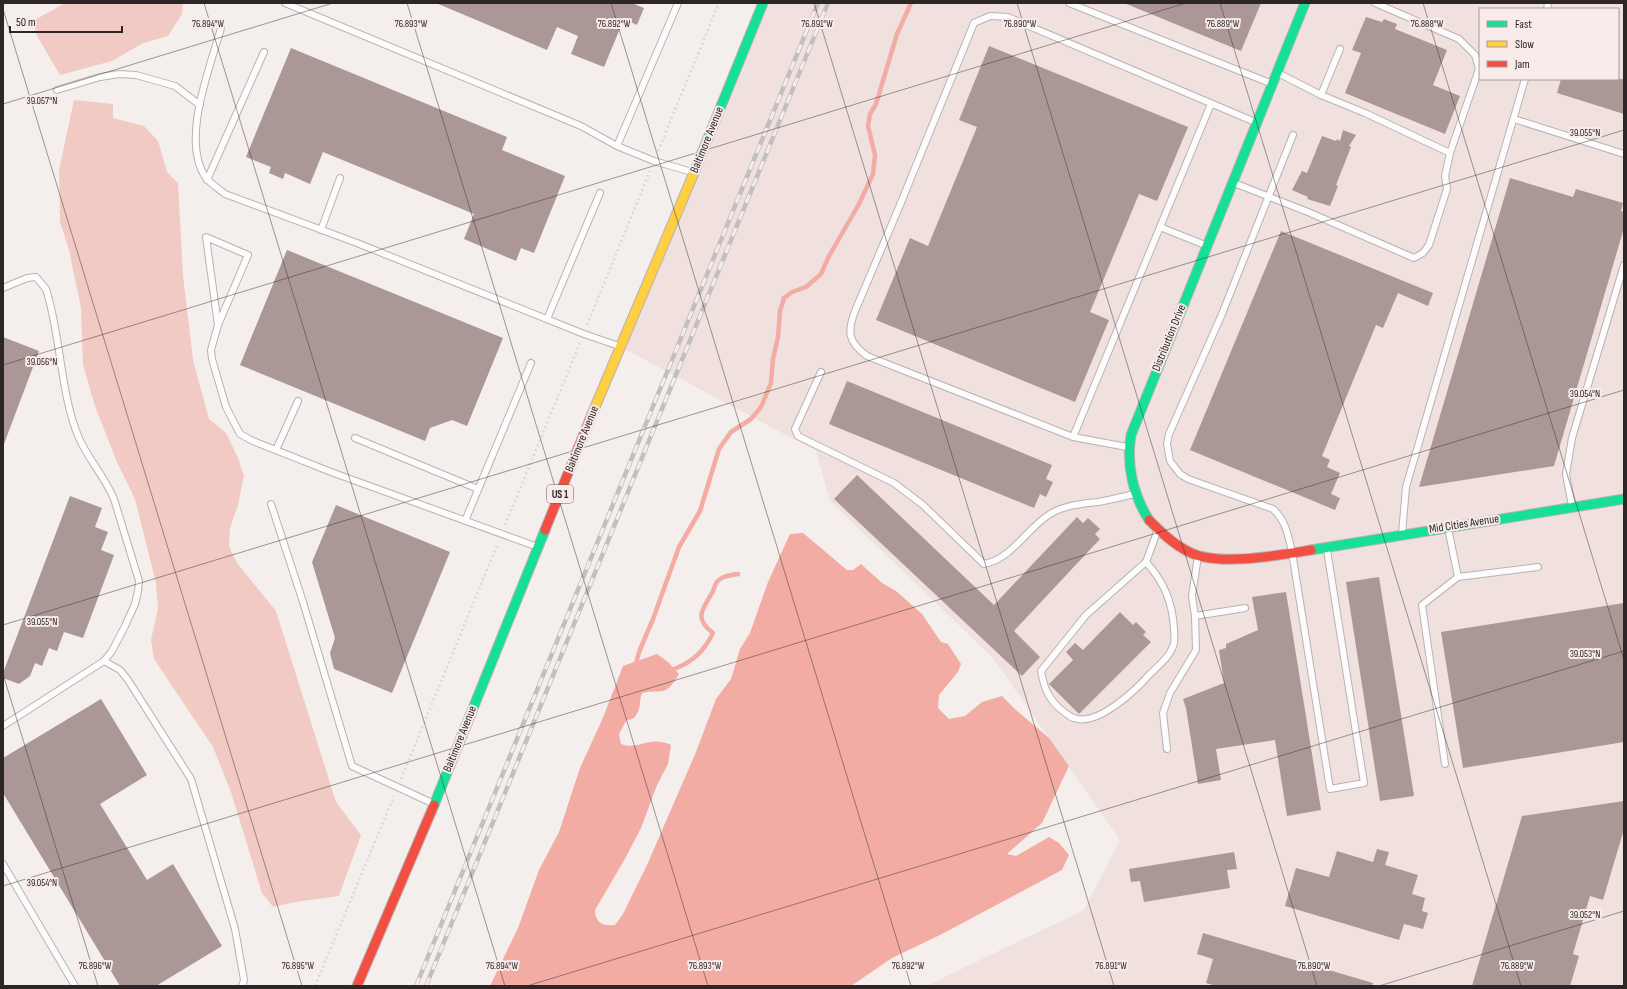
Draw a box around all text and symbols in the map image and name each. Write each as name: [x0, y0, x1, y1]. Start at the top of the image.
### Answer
scale bar: [10, 8, 122, 34]
legend: [1479, 8, 1619, 80]
text: 50 m: [16, 15, 36, 30]
text: Fast: [1515, 17, 1532, 32]
text: 76.894°W: [192, 18, 225, 30]
text: 76.893°W: [395, 18, 428, 30]
text: 76.892°W: [598, 18, 631, 30]
text: 76.891°W: [801, 18, 833, 30]
text: 76.890°W: [1004, 18, 1037, 30]
text: 76.889°W: [1207, 18, 1240, 30]
text: 76.888°W: [1411, 18, 1444, 30]
text: Slow: [1515, 37, 1534, 52]
text: Jam: [1514, 57, 1530, 72]
text: 39.057°N: [27, 95, 57, 107]
street label: Baltimore Avenue: [687, 105, 727, 175]
text: 39.055°N: [1570, 127, 1600, 139]
street label: Distribution Drive: [1149, 302, 1189, 374]
text: 39.056°N: [27, 356, 57, 368]
text: 39.054°N: [1570, 388, 1600, 400]
street label: Baltimore Avenue: [562, 404, 602, 474]
road number: US 1: [547, 485, 573, 503]
street label: Mid Cities Avenue: [1428, 511, 1500, 537]
text: 39.055°N: [27, 616, 57, 628]
text: 39.053°N: [1570, 648, 1600, 660]
street label: Baltimore Avenue: [440, 704, 480, 774]
text: 39.054°N: [27, 877, 57, 889]
text: 39.052°N: [1570, 909, 1600, 921]
text: 76.896°W: [79, 960, 112, 972]
text: 76.895°W: [282, 960, 315, 972]
text: 76.894°W: [486, 960, 519, 972]
text: 76.893°W: [689, 960, 722, 972]
text: 76.892°W: [892, 960, 925, 972]
text: 76.891°W: [1095, 960, 1127, 972]
text: 76.890°W: [1298, 960, 1331, 972]
text: 76.889°W: [1501, 960, 1534, 972]

